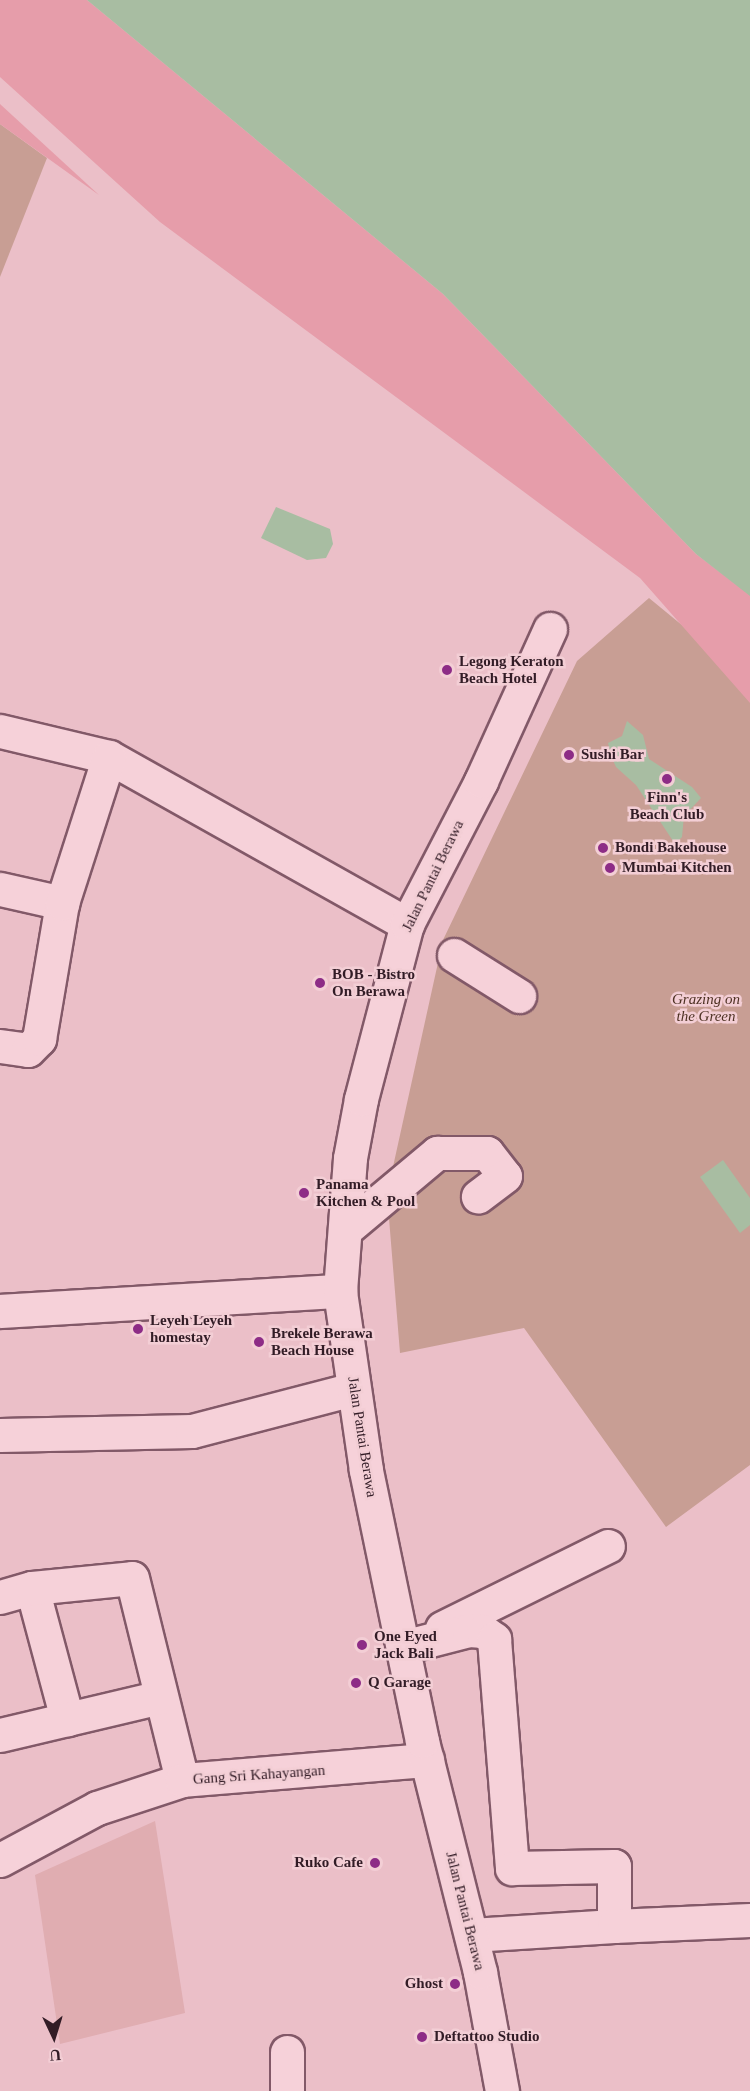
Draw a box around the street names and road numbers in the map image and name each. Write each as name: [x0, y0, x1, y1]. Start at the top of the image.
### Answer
street label: Jalan Pantai Berawa: [398, 817, 468, 935]
street label: Jalan Pantai Berawa: [344, 1376, 380, 1498]
street label: Gang Sri Kahayangan: [192, 1761, 326, 1789]
street label: Jalan Pantai Berawa: [442, 1850, 488, 1972]

